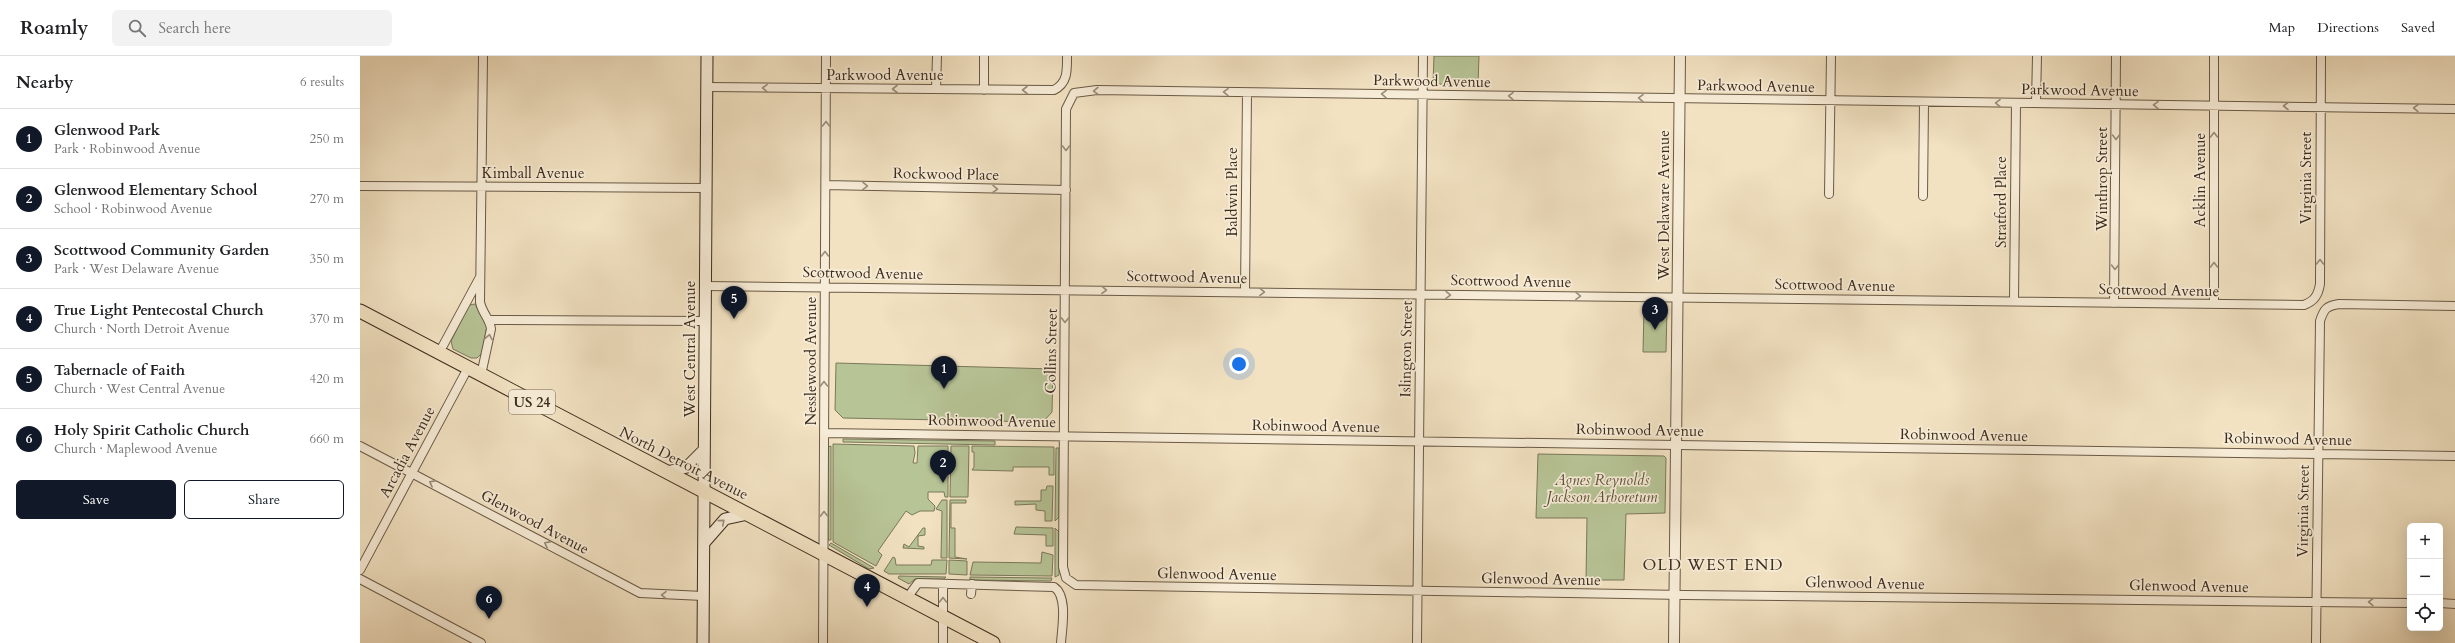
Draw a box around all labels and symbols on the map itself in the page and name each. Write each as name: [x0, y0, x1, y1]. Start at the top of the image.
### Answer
street label: Parkwood Avenue: [826, 65, 944, 85]
street label: Parkwood Avenue: [1373, 70, 1491, 92]
street label: Parkwood Avenue: [1697, 75, 1815, 97]
street label: Parkwood Avenue: [2021, 79, 2139, 101]
one-way arrow: [762, 84, 768, 92]
one-way arrow: [892, 85, 898, 93]
one-way arrow: [1022, 86, 1028, 94]
one-way arrow: [1093, 86, 1099, 95]
one-way arrow: [1223, 88, 1229, 96]
one-way arrow: [1381, 90, 1387, 98]
one-way arrow: [1508, 92, 1514, 100]
one-way arrow: [1638, 94, 1644, 102]
one-way arrow: [1995, 99, 2001, 108]
one-way arrow: [2153, 101, 2159, 109]
one-way arrow: [2283, 102, 2289, 111]
one-way arrow: [2413, 104, 2419, 112]
one-way arrow: [822, 121, 830, 127]
street label: Winthrop Street: [2092, 127, 2112, 232]
street label: West Delaware Avenue: [1654, 130, 1674, 281]
street label: Virginia Street: [2296, 131, 2316, 224]
street label: Acklin Avenue: [2190, 132, 2210, 227]
one-way arrow: [2210, 132, 2218, 138]
one-way arrow: [2112, 134, 2120, 140]
one-way arrow: [1062, 145, 1070, 151]
street label: Baldwin Place: [1222, 147, 1242, 237]
street label: Stratford Place: [1991, 156, 2011, 248]
street label: Kimball Avenue: [482, 163, 585, 183]
street label: Rockwood Place: [893, 163, 1000, 185]
one-way arrow: [862, 182, 868, 190]
one-way arrow: [992, 184, 998, 193]
one-way arrow: [821, 251, 829, 257]
one-way arrow: [2316, 259, 2324, 265]
street label: Scottwood Avenue: [802, 262, 924, 284]
one-way arrow: [2210, 262, 2218, 268]
one-way arrow: [2111, 264, 2119, 270]
street label: Scottwood Avenue: [1126, 266, 1248, 288]
street label: Scottwood Avenue: [1450, 270, 1572, 292]
street label: Scottwood Avenue: [1774, 274, 1896, 296]
street label: Scottwood Avenue: [2098, 279, 2220, 301]
street label: West Central Avenue: [680, 280, 700, 419]
pin: 5: [721, 286, 747, 319]
one-way arrow: [1101, 286, 1107, 294]
one-way arrow: [1259, 288, 1265, 296]
one-way arrow: [1445, 290, 1451, 299]
one-way arrow: [1575, 292, 1581, 300]
street label: Nesslewood Avenue: [801, 296, 821, 426]
pin: 3: [1642, 297, 1668, 330]
street label: Islington Street: [1395, 300, 1417, 397]
street label: Collins Street: [1040, 308, 1062, 394]
one-way arrow: [1061, 317, 1069, 323]
one-way arrow: [485, 334, 493, 340]
your location: [1229, 354, 1249, 374]
pin: 1: [931, 356, 957, 389]
one-way arrow: [820, 381, 829, 387]
road number: US 24: [509, 390, 555, 414]
street label: Arcadia Avenue: [375, 403, 440, 501]
street label: Robinwood Avenue: [928, 410, 1056, 432]
street label: Robinwood Avenue: [1252, 415, 1380, 437]
street label: Robinwood Avenue: [1576, 419, 1704, 441]
street label: North Detroit Avenue: [616, 422, 752, 504]
street label: Robinwood Avenue: [1900, 424, 2028, 446]
street label: Robinwood Avenue: [2224, 428, 2352, 450]
pin: 2: [930, 450, 956, 483]
street label: Virginia Street: [2292, 464, 2314, 558]
park label: Agnes Reynolds Jackson Arboretum: [1542, 470, 1658, 507]
one-way arrow: [429, 481, 436, 488]
street label: Glenwood Avenue: [477, 485, 593, 559]
one-way arrow: [820, 511, 828, 517]
one-way arrow: [718, 520, 725, 527]
one-way arrow: [544, 541, 551, 549]
district label: OLD WEST END: [1643, 554, 1783, 576]
street label: Glenwood Avenue: [1157, 563, 1277, 585]
street label: Glenwood Avenue: [1481, 568, 1601, 590]
street label: Glenwood Avenue: [1805, 572, 1925, 594]
pin: 4: [854, 574, 880, 607]
street label: Glenwood Avenue: [2129, 575, 2249, 597]
pin: 6: [476, 586, 502, 619]
one-way arrow: [661, 591, 667, 599]
one-way arrow: [939, 597, 947, 603]
one-way arrow: [2368, 598, 2374, 606]

